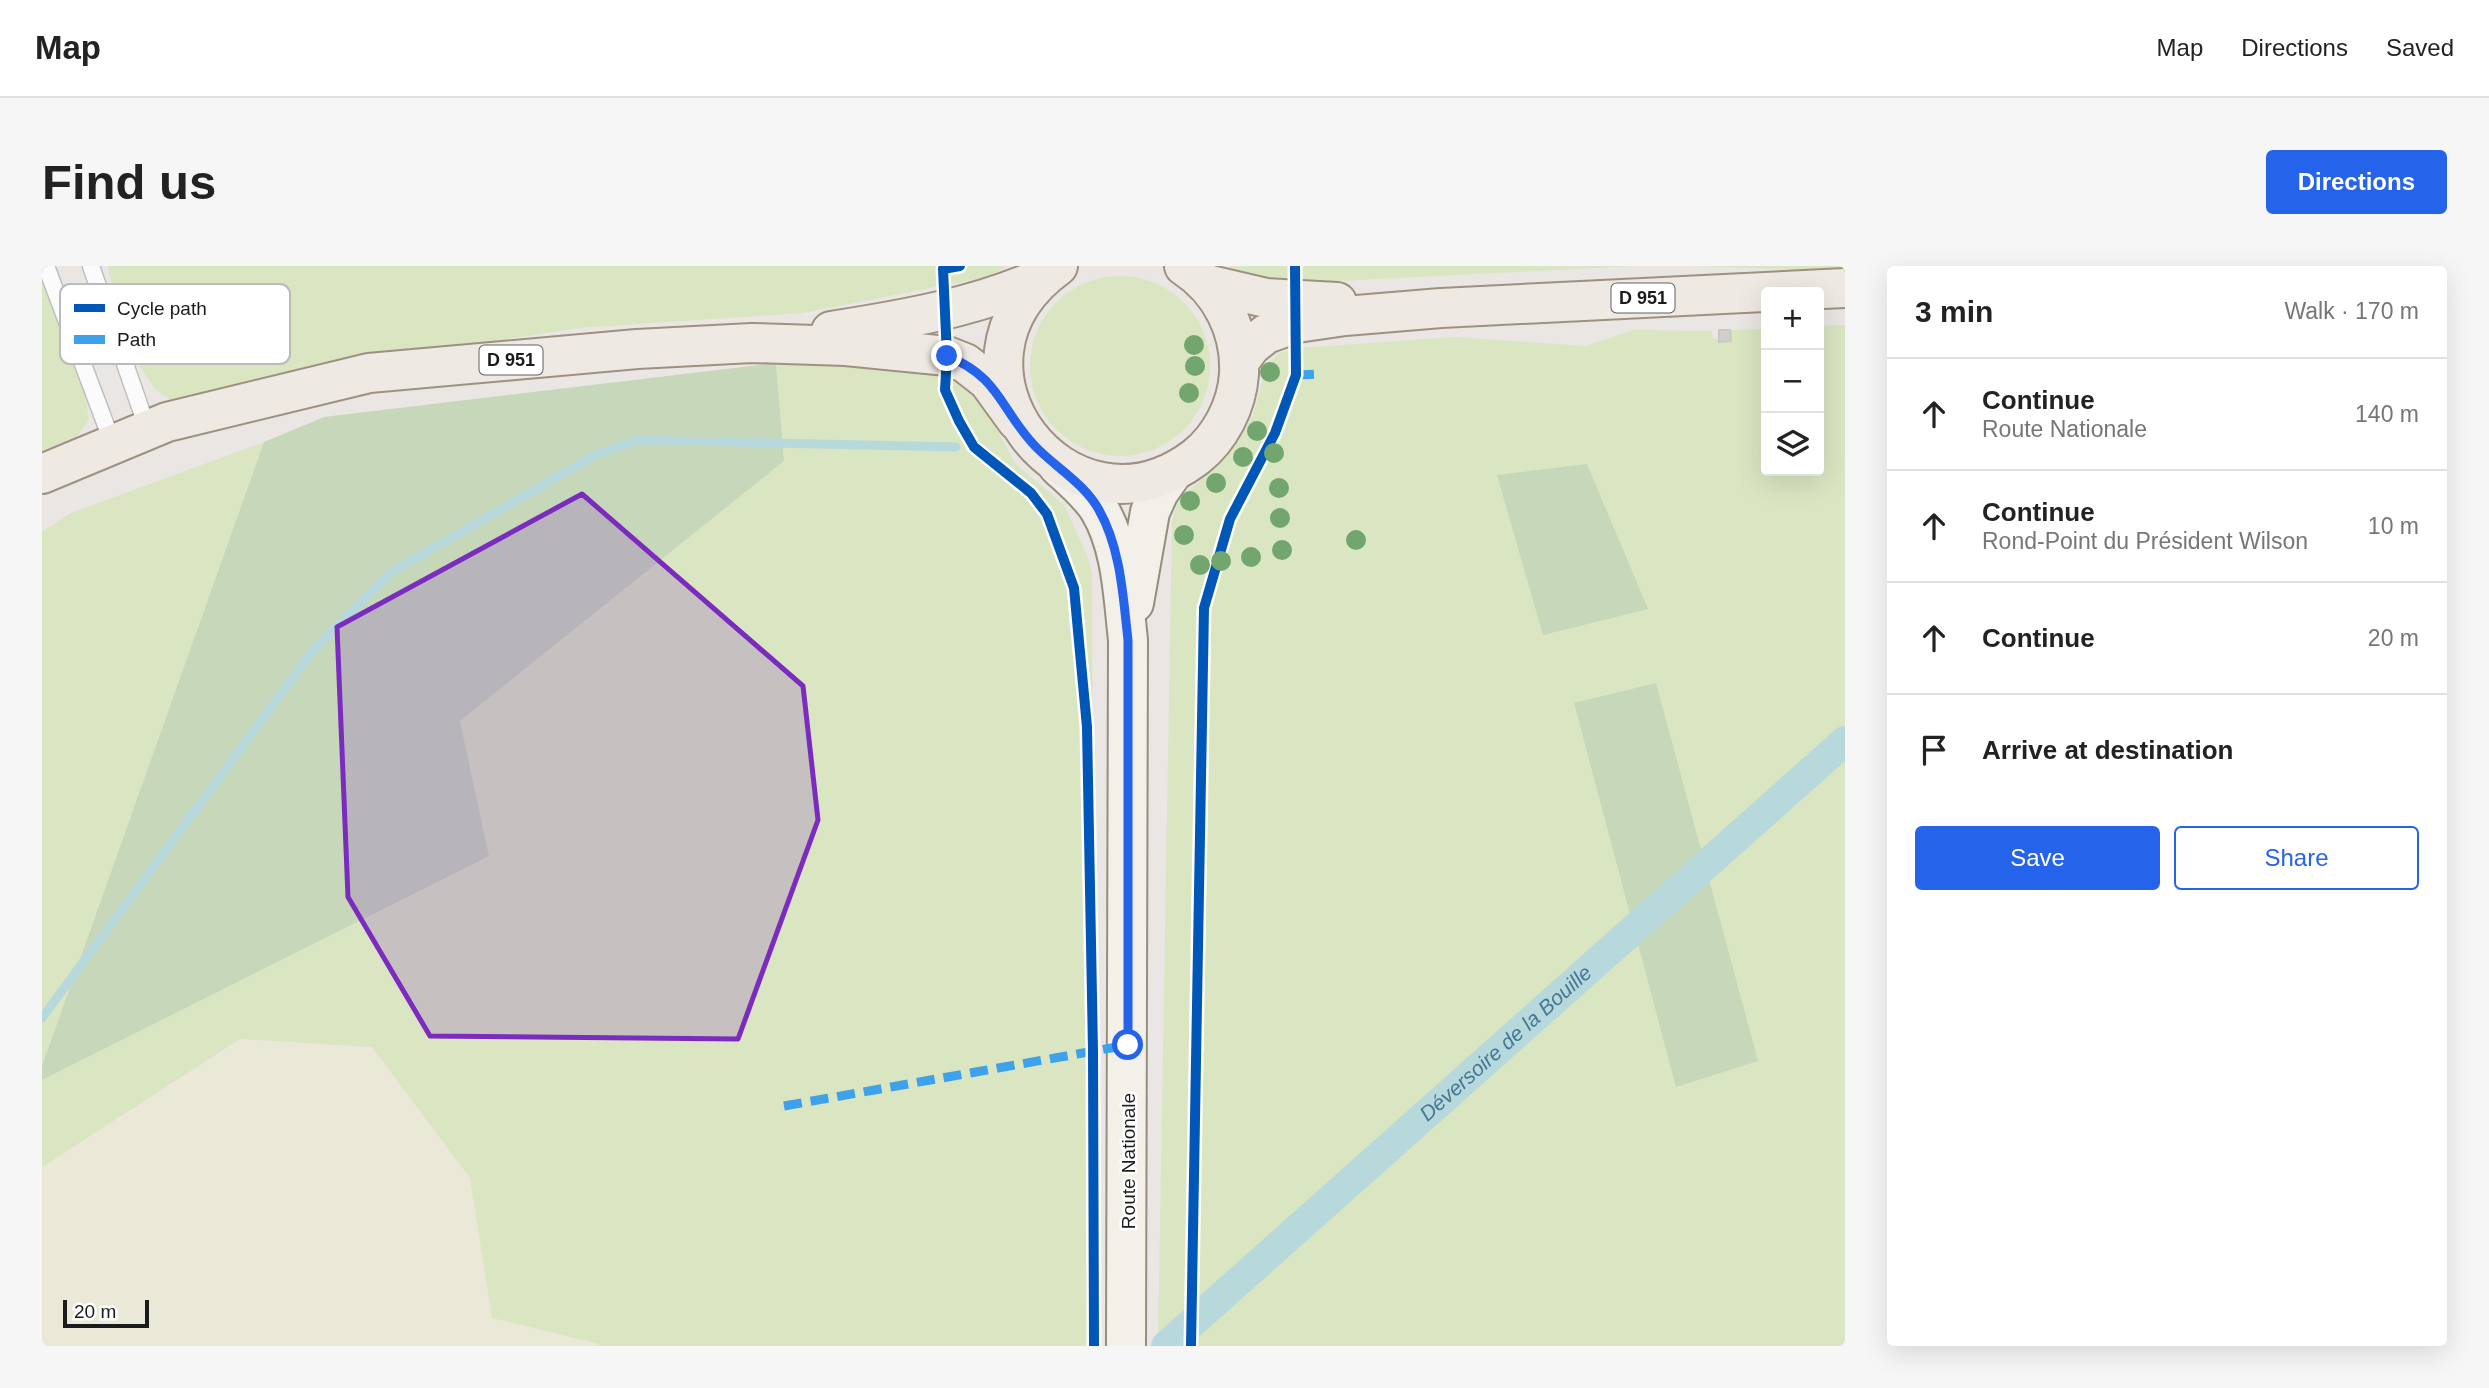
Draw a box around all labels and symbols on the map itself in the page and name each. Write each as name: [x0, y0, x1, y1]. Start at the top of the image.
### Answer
road number: D 951: [1612, 283, 1674, 312]
legend: [60, 284, 290, 364]
text: Cycle path: [117, 298, 207, 319]
text: Path: [117, 329, 156, 350]
route end: [931, 340, 962, 371]
road number: D 951: [480, 346, 542, 374]
water label: Déversoire de la Bouille: [1415, 961, 1596, 1125]
route start: [1112, 1029, 1143, 1060]
street label: Route Nationale: [1118, 1093, 1139, 1229]
scale bar: [63, 1297, 149, 1329]

